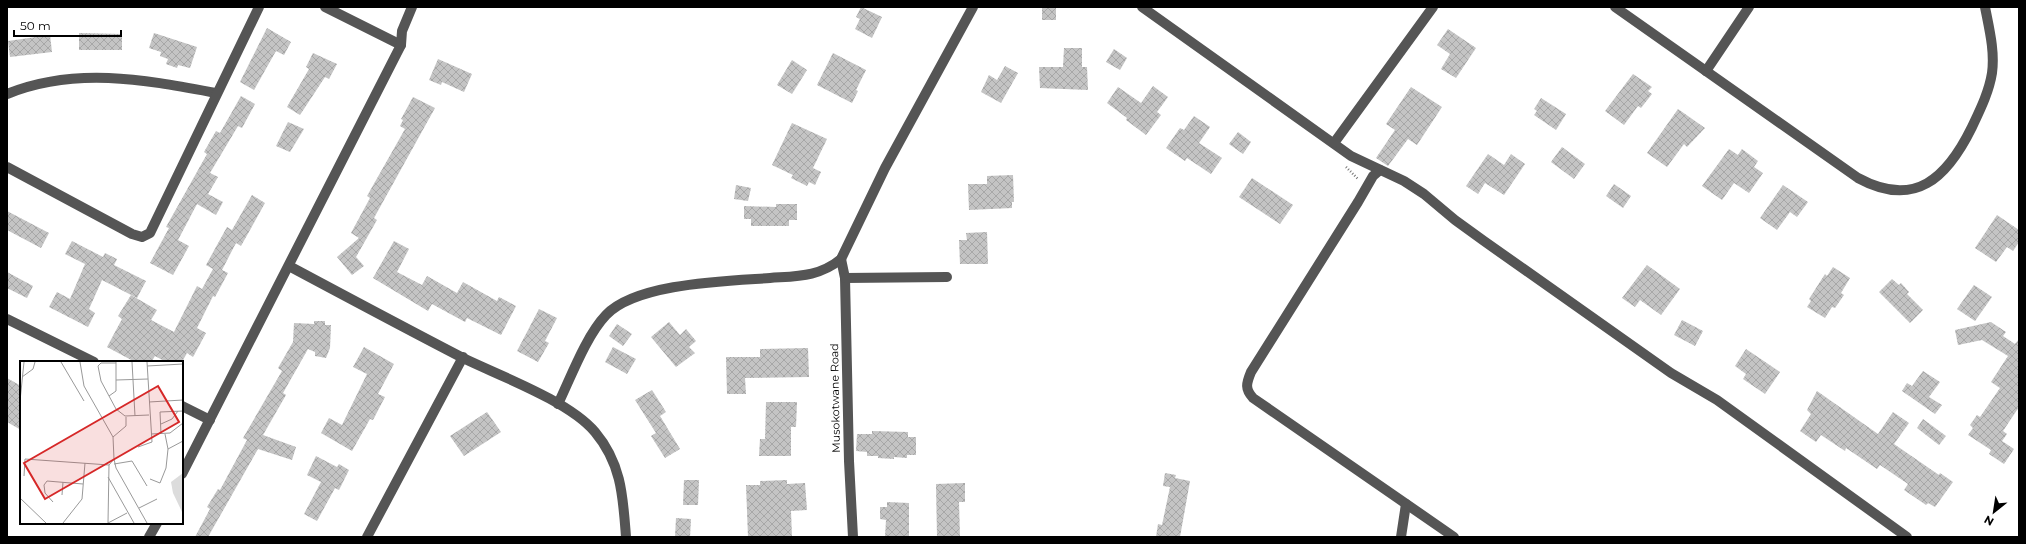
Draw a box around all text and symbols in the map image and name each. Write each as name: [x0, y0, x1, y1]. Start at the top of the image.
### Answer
scale bar: [14, 12, 121, 38]
text: 50 m: [20, 18, 51, 33]
street label: Musokotwane Road: [827, 343, 843, 453]
inset map: [20, 361, 183, 524]
north arrow: [1974, 492, 2014, 532]
text: N: [1982, 512, 1996, 529]

